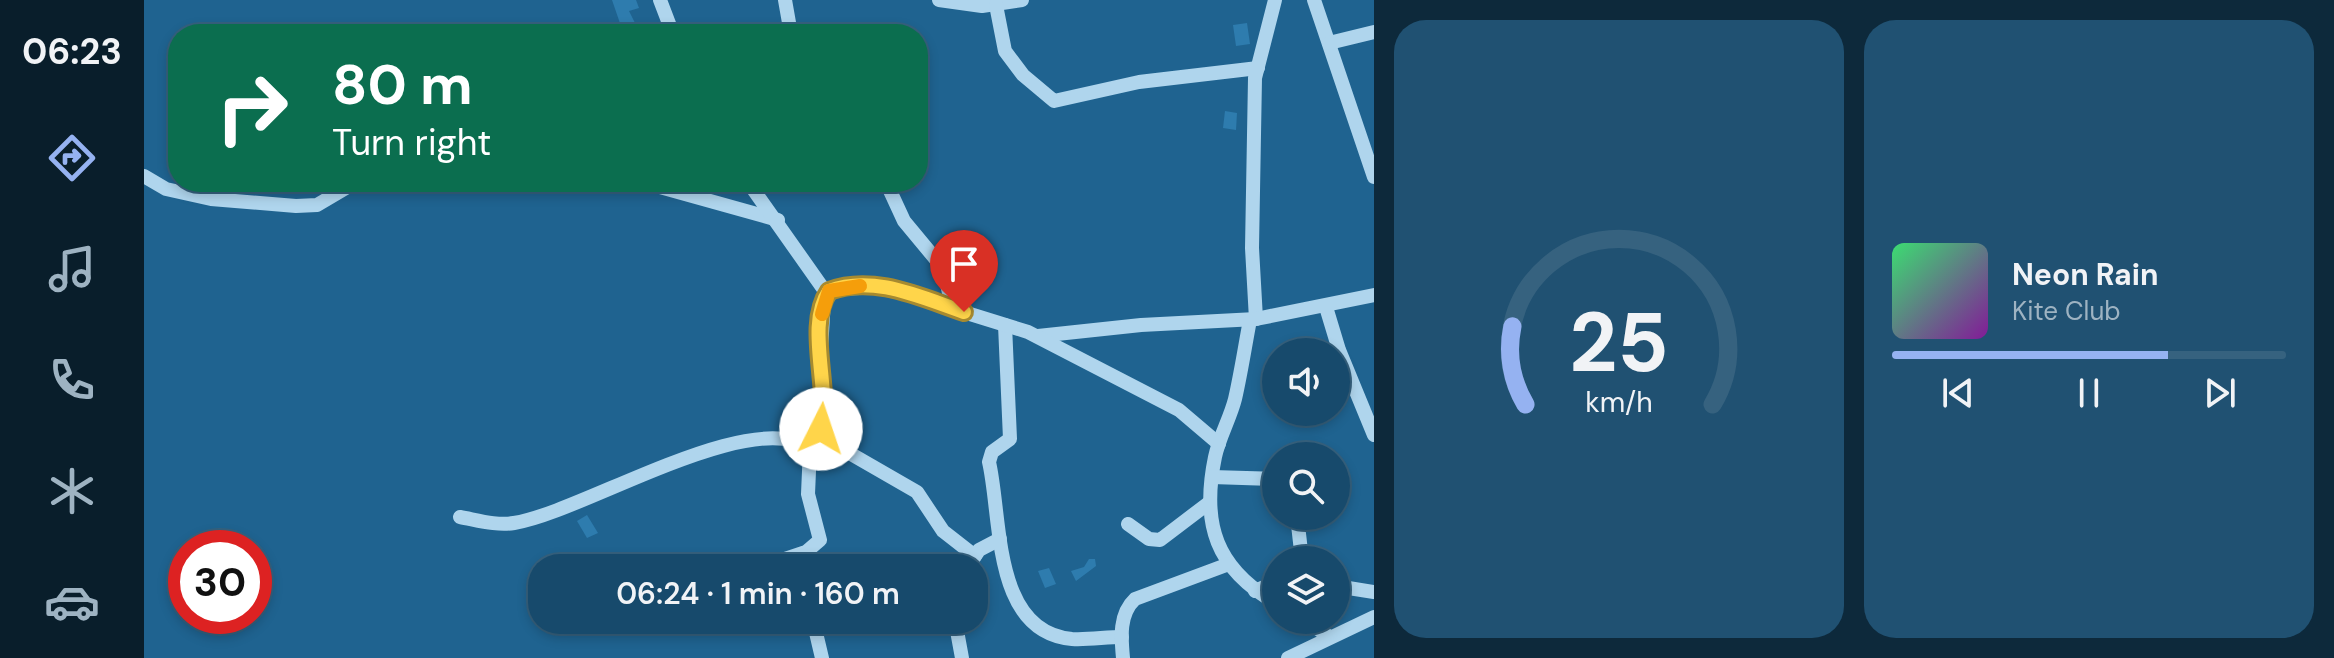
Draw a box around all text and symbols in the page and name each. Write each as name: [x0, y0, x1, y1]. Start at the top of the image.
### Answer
text: 06:23: [22, 28, 122, 75]
text: 80 m: [332, 48, 473, 121]
icon: right: [200, 56, 304, 160]
text: Turn right: [332, 119, 491, 166]
icon: directions: [44, 130, 100, 186]
pin: [930, 230, 998, 312]
icon: music: [44, 241, 100, 297]
icon: arrive: [942, 242, 986, 286]
text: Neon Rain: [2012, 255, 2158, 294]
text: 25: [1569, 288, 1669, 397]
text: Kite Club: [2012, 294, 2121, 328]
map controls: [1262, 338, 1350, 634]
button: sound: [1262, 338, 1350, 426]
icon: phone: [44, 352, 100, 408]
icon: previous: [1936, 371, 1980, 415]
icon: pause: [2067, 371, 2111, 415]
icon: next: [2198, 371, 2242, 415]
text: km/h: [1585, 384, 1653, 421]
position arrow: [779, 387, 863, 471]
button: search: [1262, 442, 1350, 530]
icon: climate: [44, 463, 100, 519]
speed limit sign: 30: [168, 530, 272, 634]
button: layers: [1262, 546, 1350, 634]
icon: car: [44, 574, 100, 630]
text: 06:24 · 1 min · 160 m: [616, 574, 900, 613]

